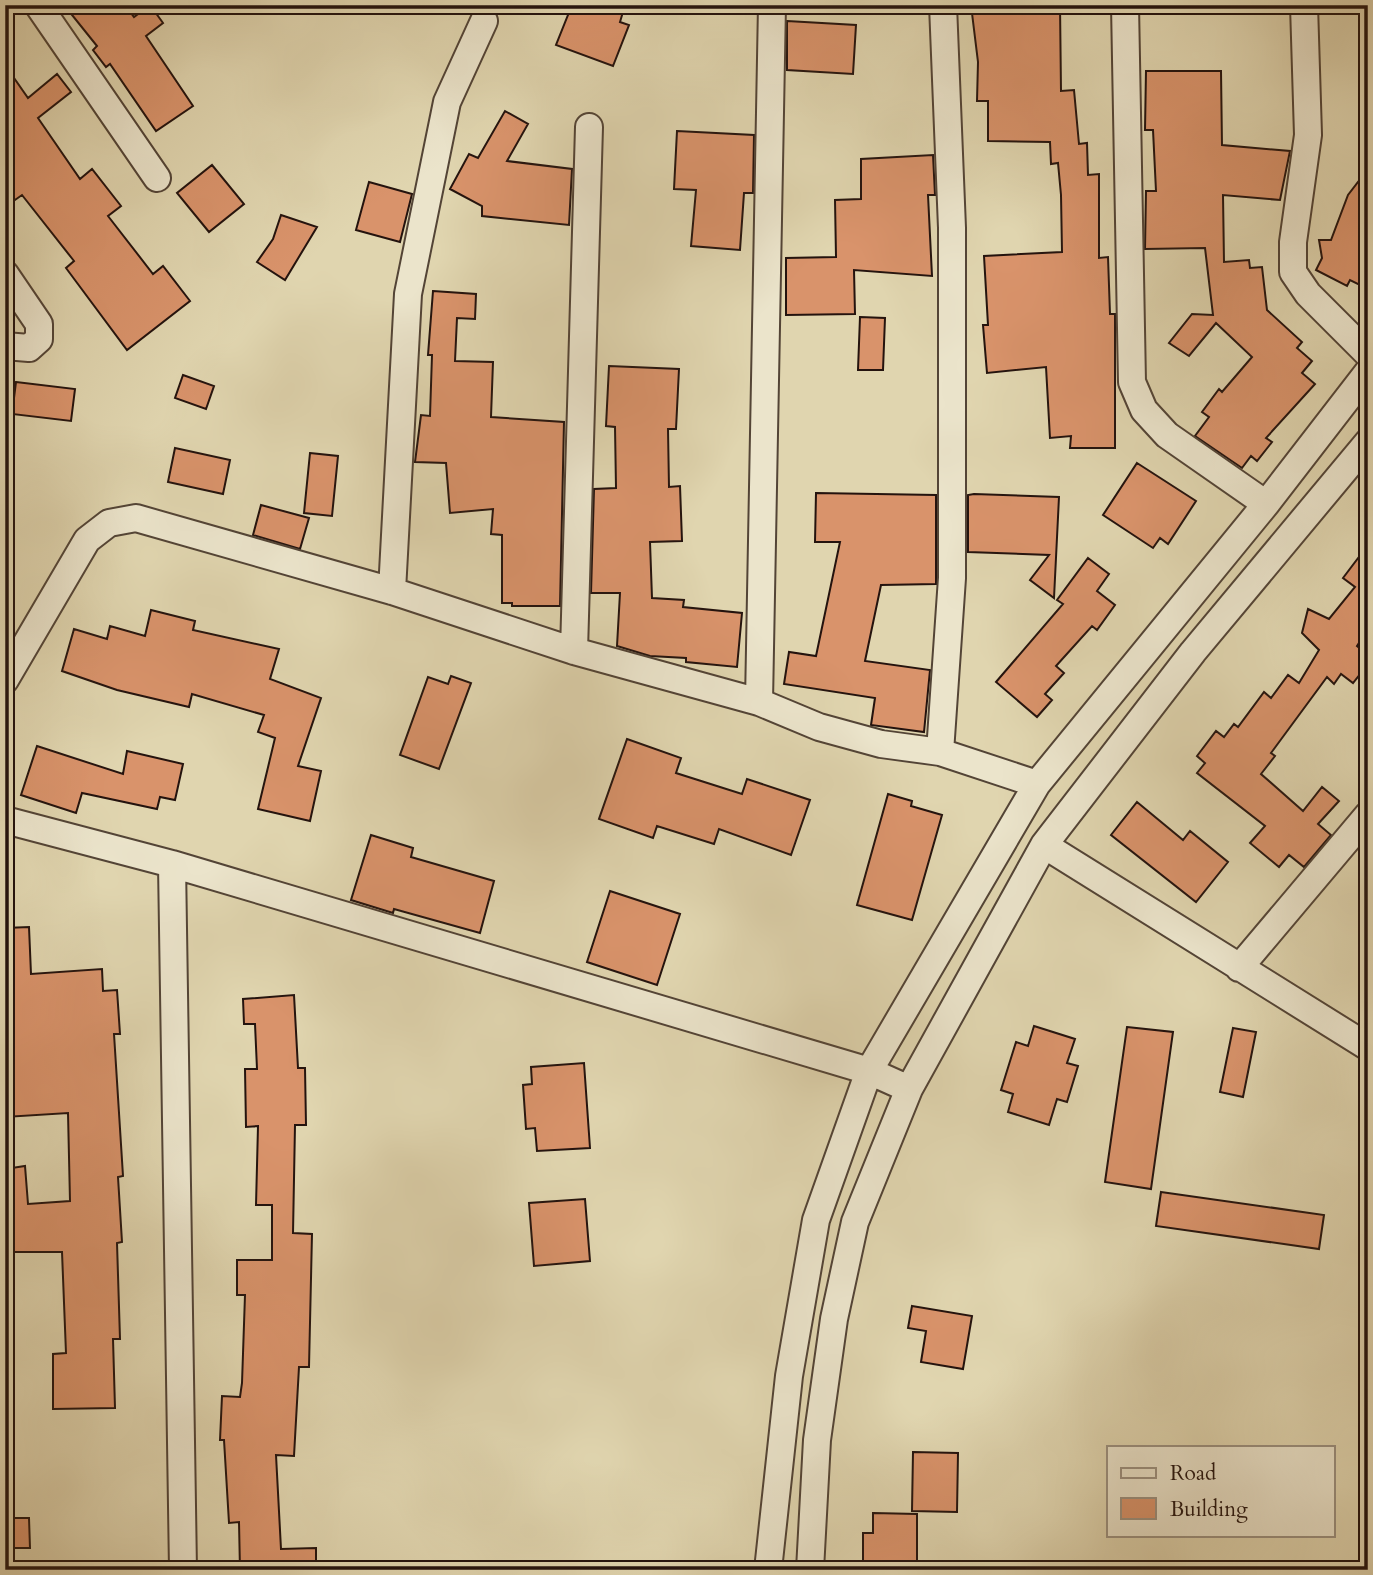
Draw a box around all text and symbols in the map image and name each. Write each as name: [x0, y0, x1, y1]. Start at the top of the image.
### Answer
legend: [1107, 1446, 1334, 1536]
text: Road: [1170, 1459, 1216, 1488]
text: Building: [1170, 1495, 1248, 1524]

